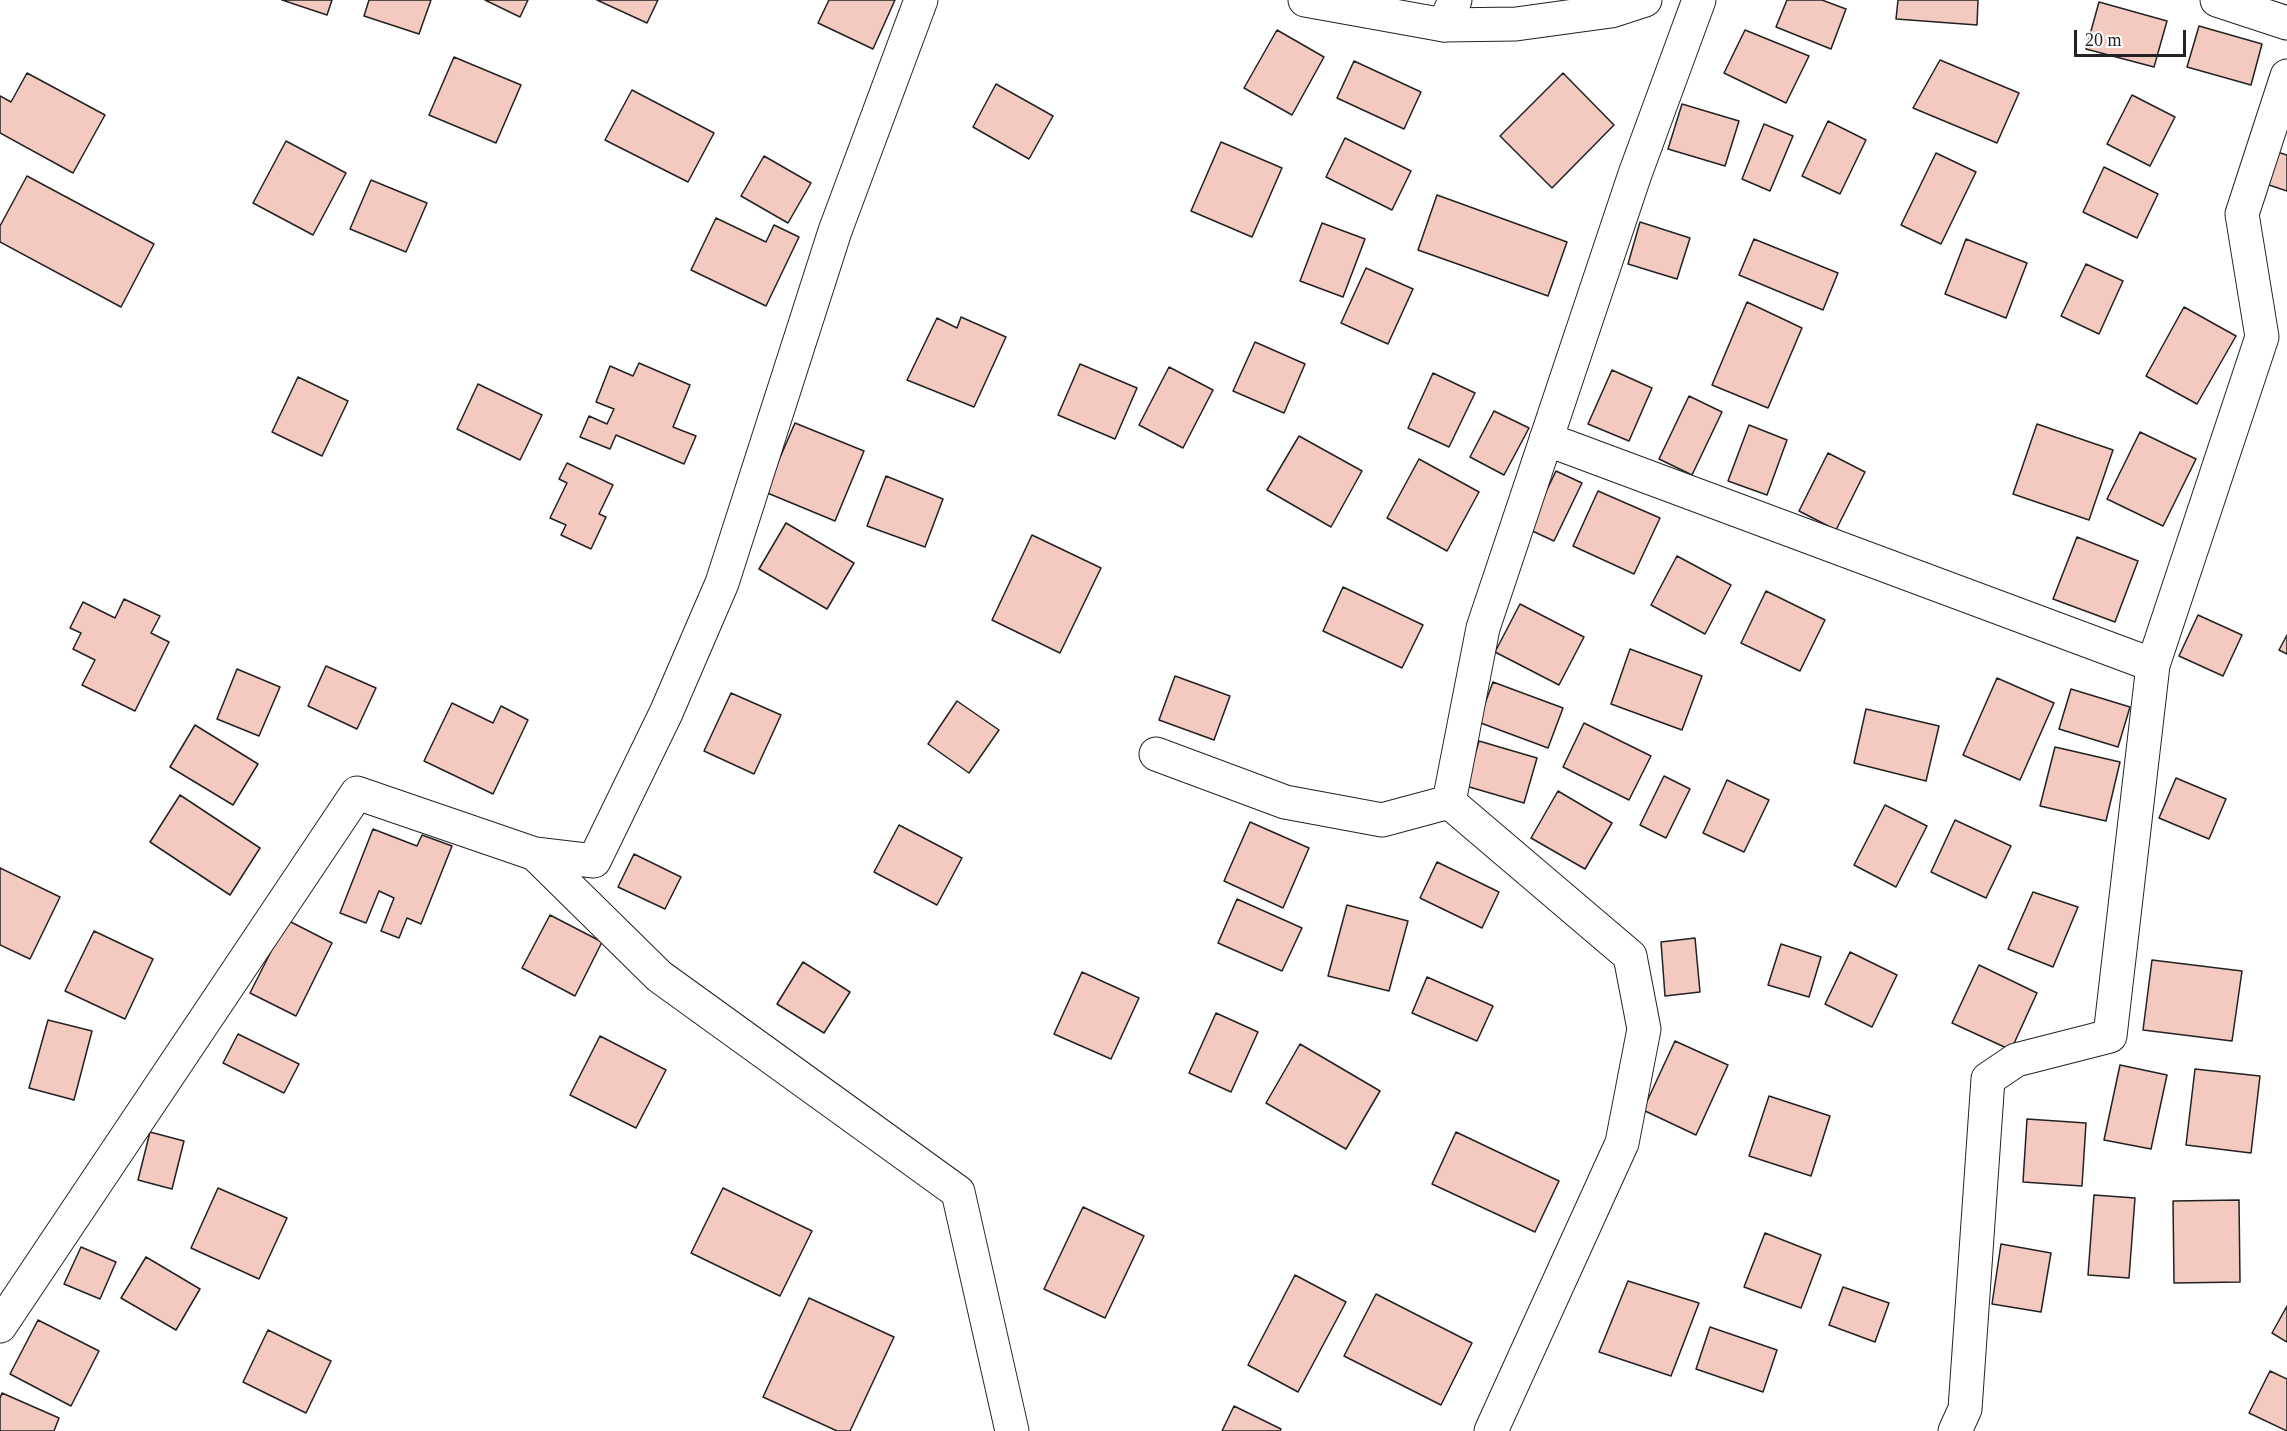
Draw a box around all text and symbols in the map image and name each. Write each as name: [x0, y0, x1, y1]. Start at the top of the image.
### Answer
scale bar: [2077, 18, 2190, 56]
text: 20 m: [2085, 30, 2122, 50]

